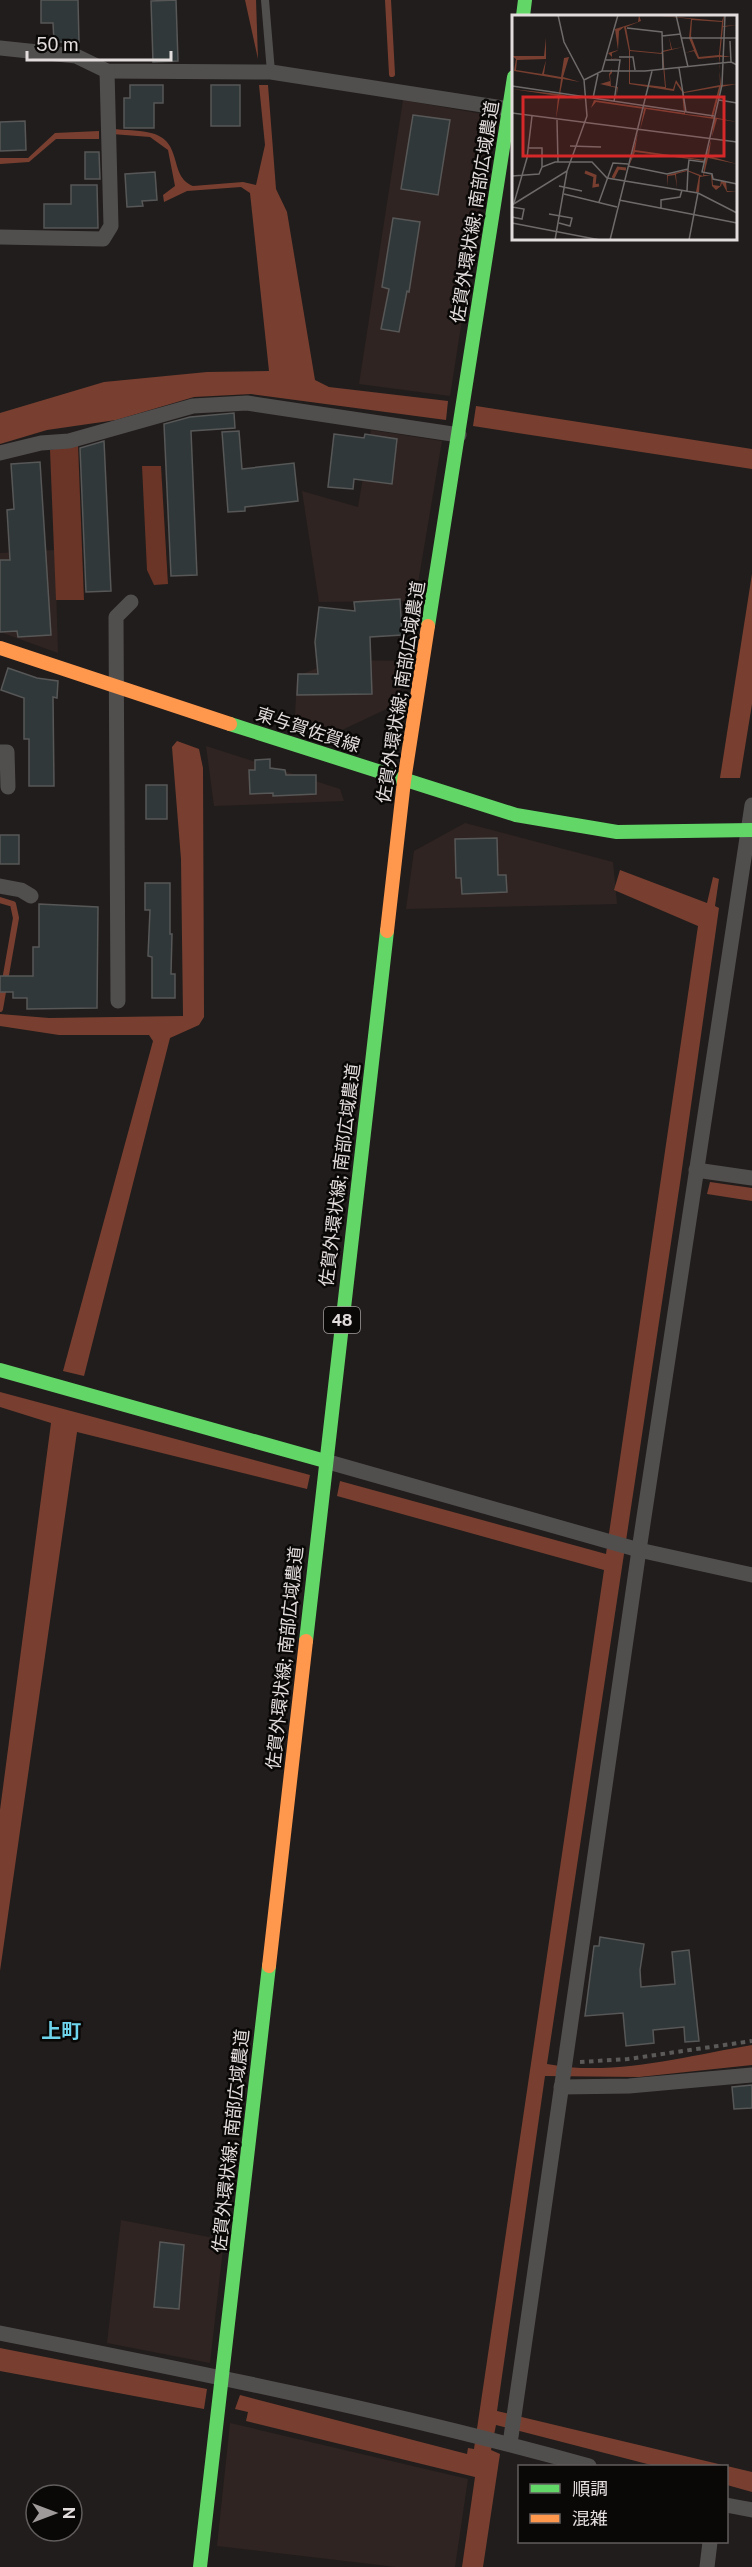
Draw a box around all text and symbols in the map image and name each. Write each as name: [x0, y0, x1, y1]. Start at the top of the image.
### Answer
inset map: [512, 15, 737, 240]
scale bar: [27, 24, 171, 62]
text: 50 m: [36, 34, 79, 55]
street label: 佐賀外環状線; 南部広域農道: [447, 99, 502, 325]
street label: 佐賀外環状線; 南部広域農道: [373, 579, 428, 805]
street label: 東与賀佐賀線: [254, 703, 363, 756]
street label: 佐賀外環状線; 南部広域農道: [315, 1062, 364, 1288]
road number: 48: [324, 1307, 360, 1333]
street label: 佐賀外環状線; 南部広域農道: [262, 1545, 307, 1771]
district label: 上町: [41, 2019, 81, 2043]
street label: 佐賀外環状線; 南部広域農道: [208, 2028, 253, 2254]
legend: [518, 2465, 728, 2543]
text: 順調: [572, 2478, 608, 2499]
north arrow: [24, 2483, 84, 2543]
text: N: [59, 2507, 78, 2519]
text: 混雑: [572, 2508, 608, 2529]

